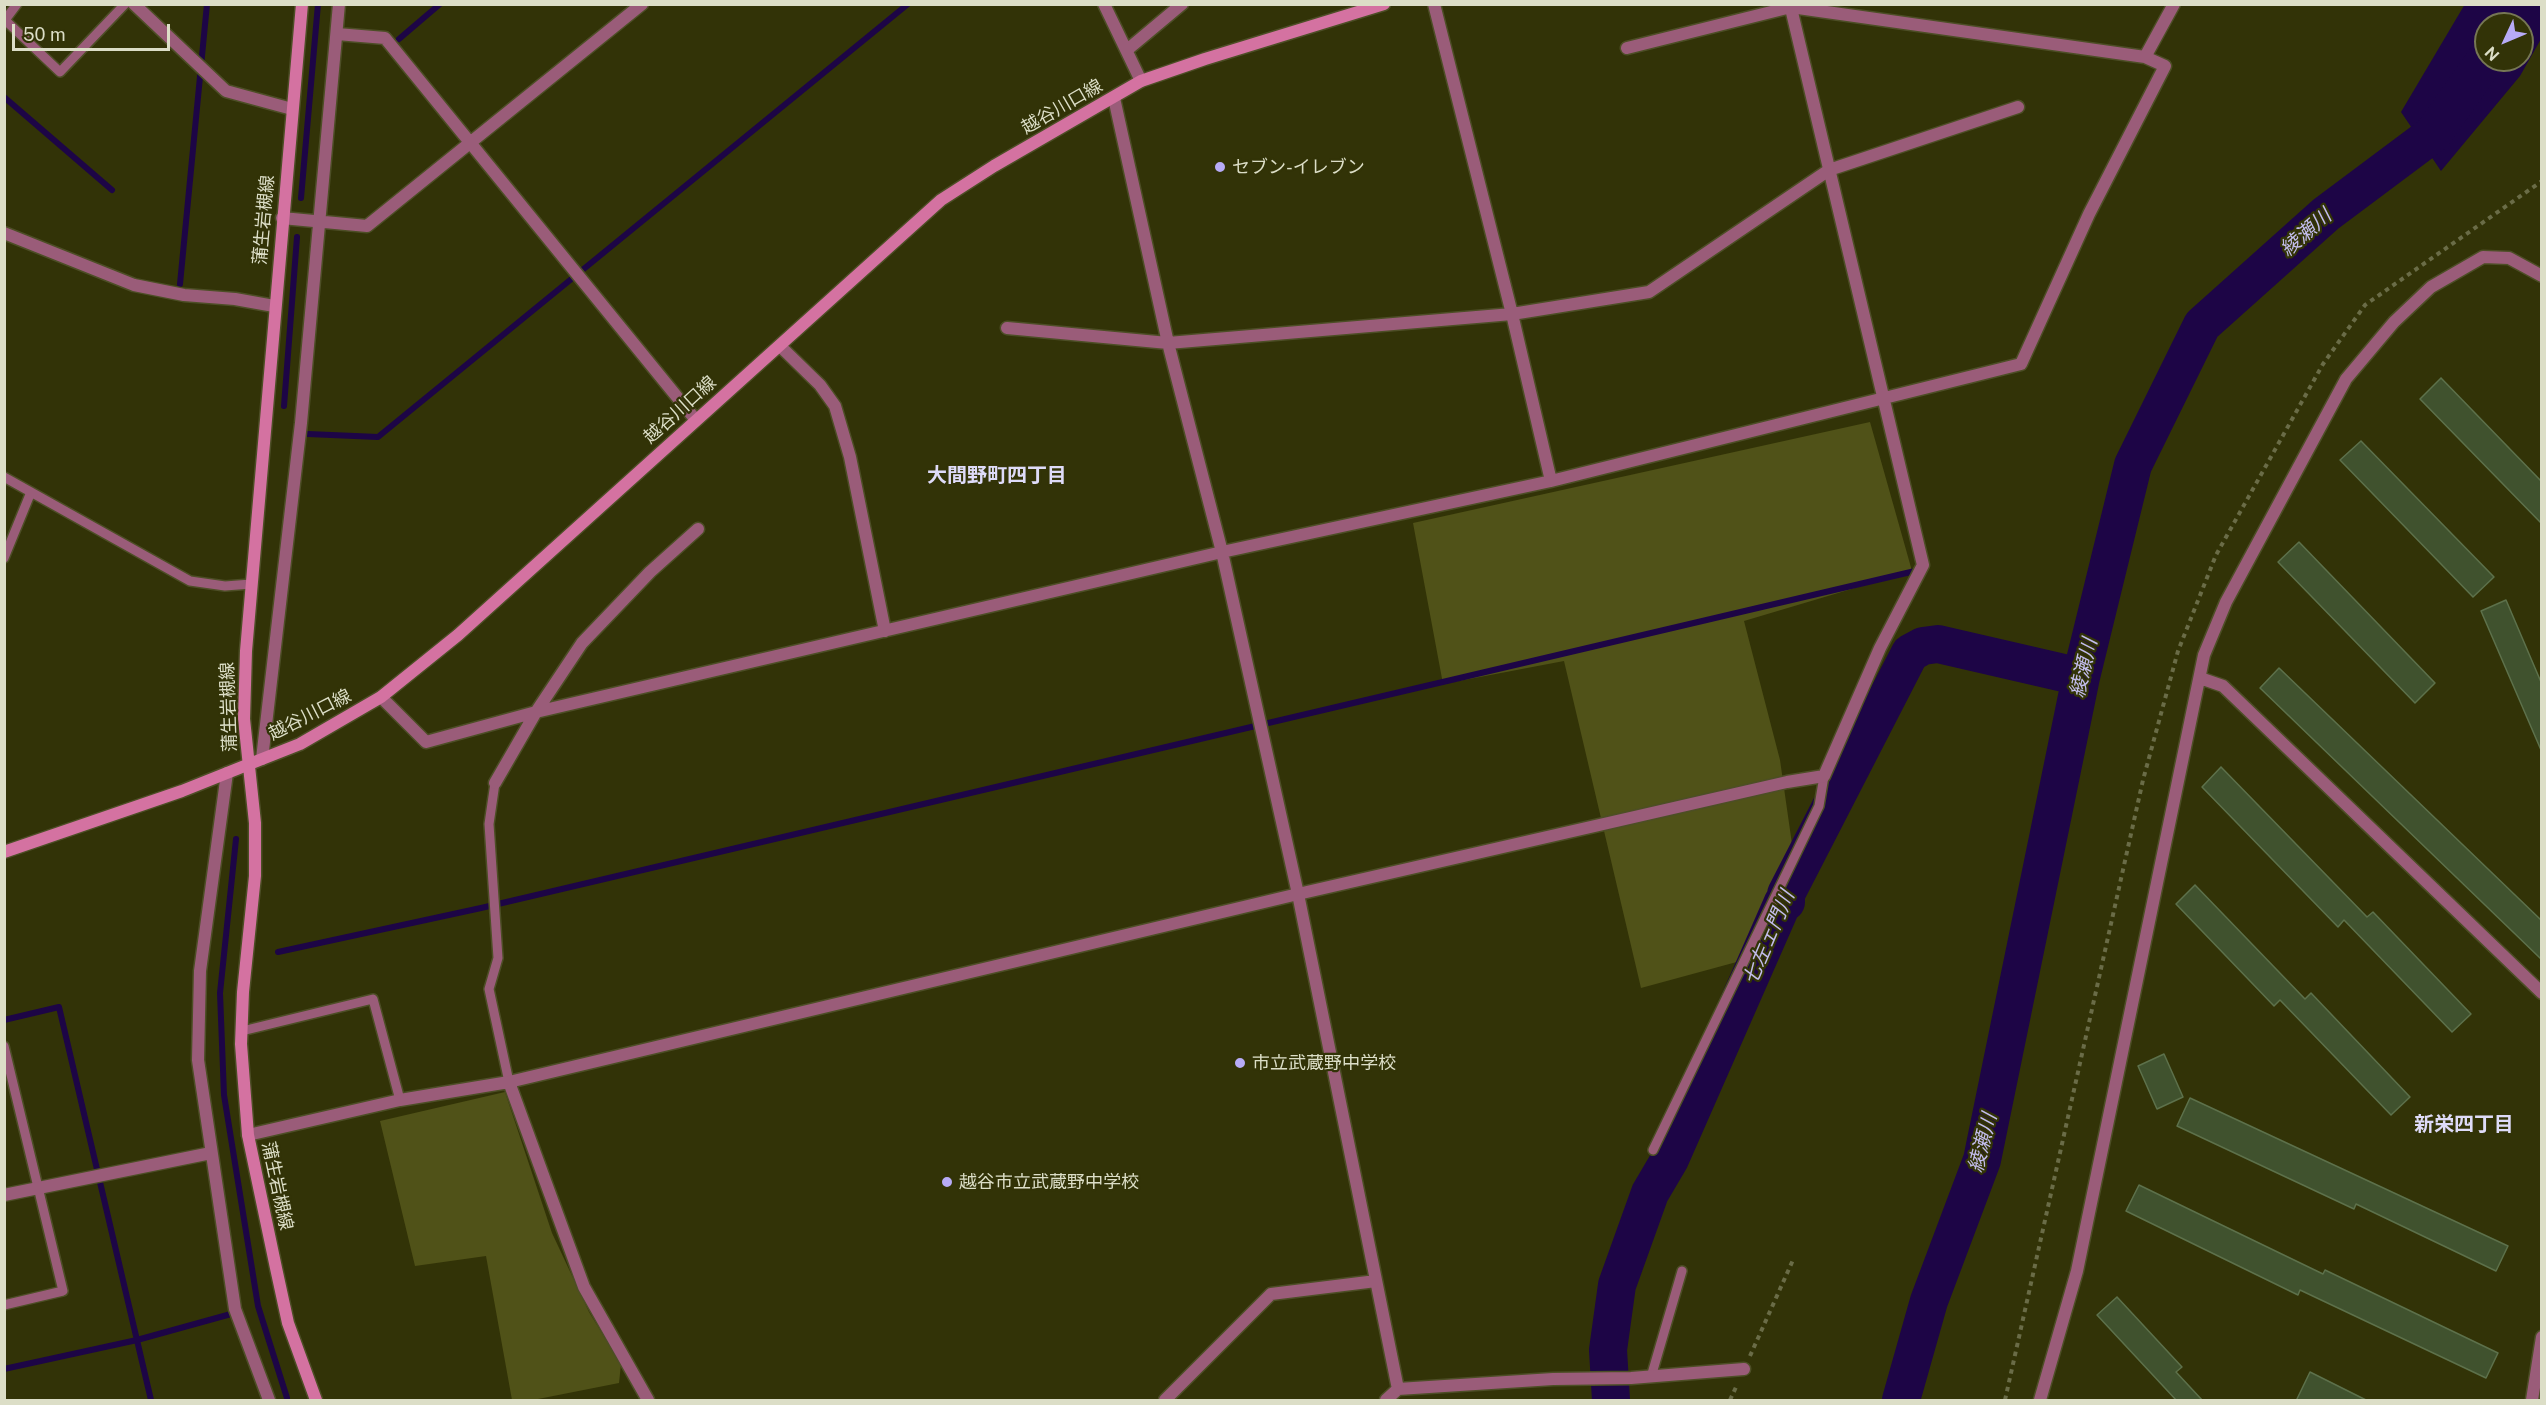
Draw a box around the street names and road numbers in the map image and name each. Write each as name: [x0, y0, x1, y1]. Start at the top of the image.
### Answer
street label: 越谷川口線: [1018, 75, 1106, 139]
street label: 蒲生岩槻線: [249, 174, 279, 266]
street label: 越谷川口線: [639, 372, 721, 448]
street label: 蒲生岩槻線: [217, 662, 241, 752]
street label: 越谷川口線: [265, 685, 355, 745]
street label: 蒲生岩槻線: [257, 1140, 297, 1232]

